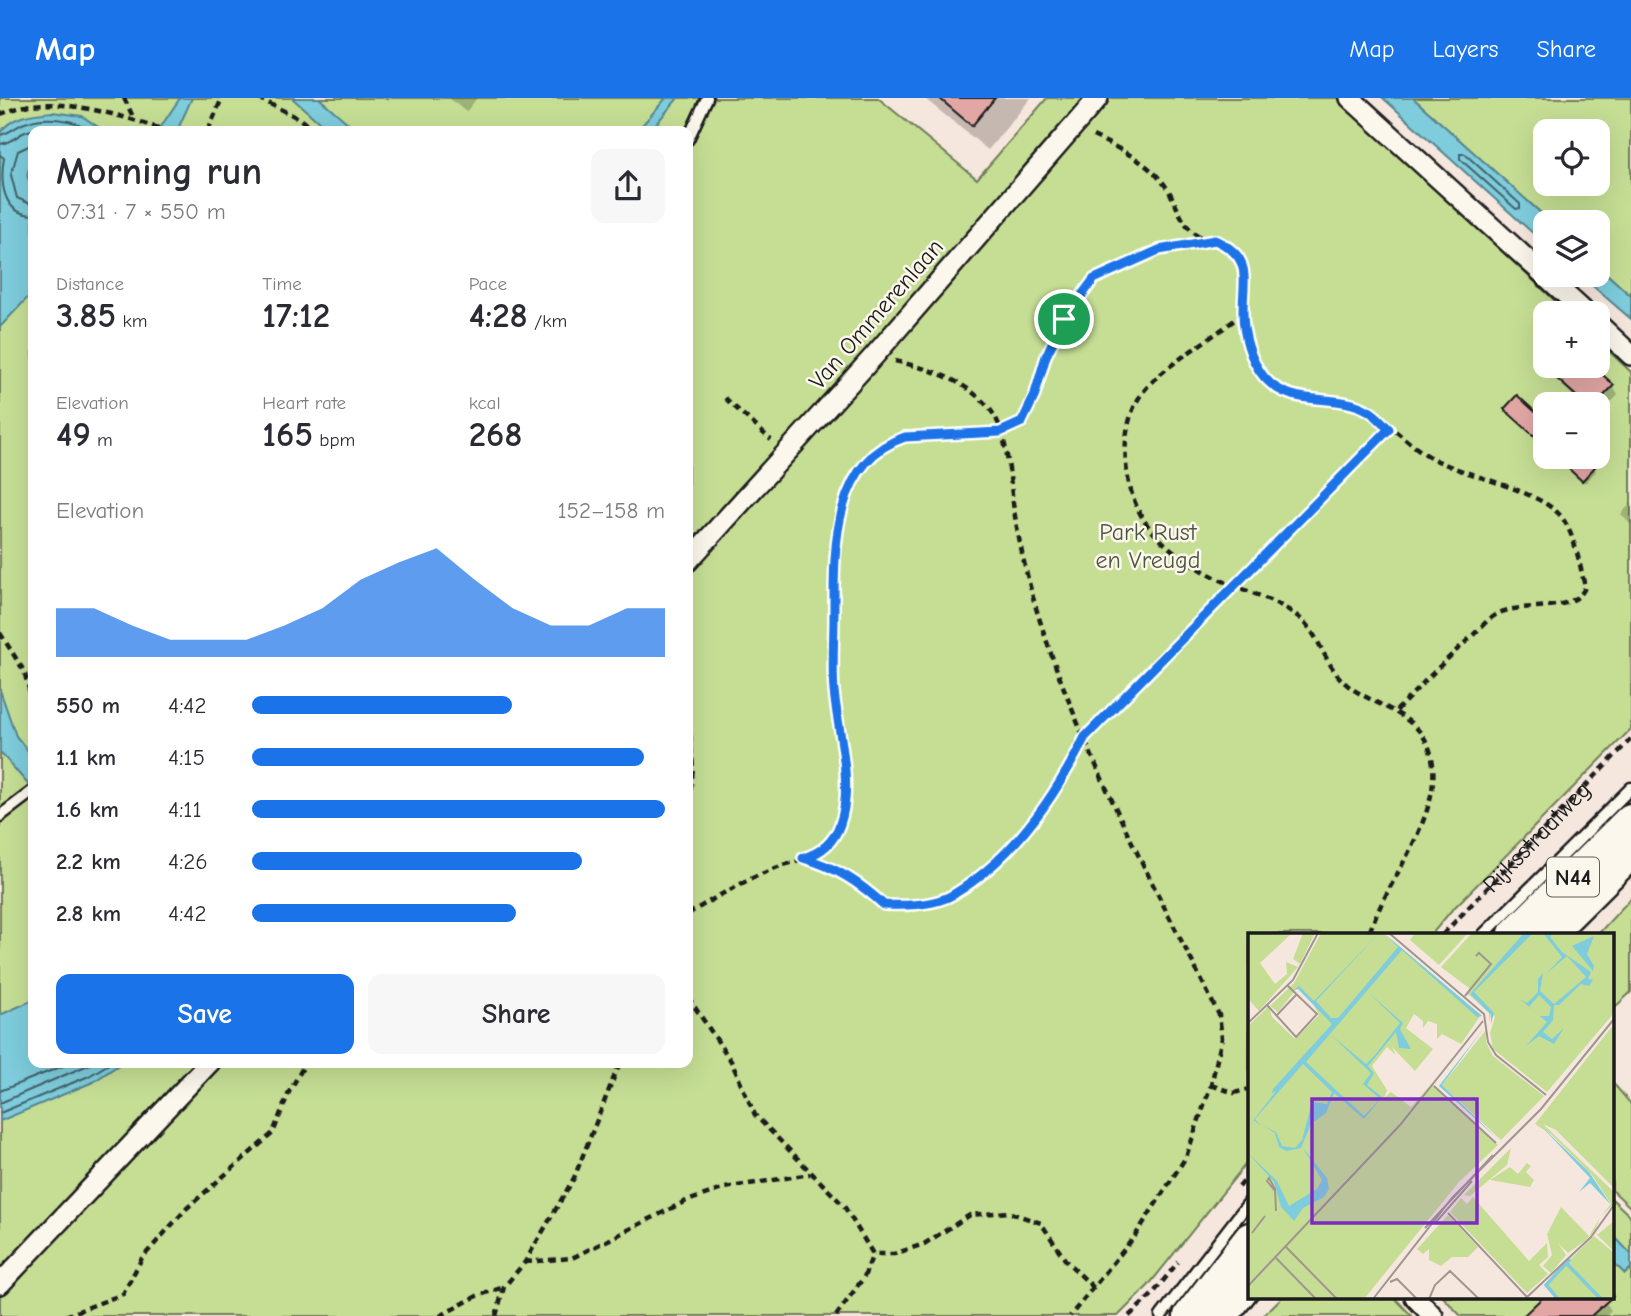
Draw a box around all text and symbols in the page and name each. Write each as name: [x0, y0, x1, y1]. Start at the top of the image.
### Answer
text: Map: [35, 30, 96, 68]
text: Map: [1349, 35, 1395, 63]
text: Layers: [1433, 35, 1498, 63]
text: Share: [1536, 35, 1596, 63]
map controls: [1533, 119, 1610, 469]
button: locate: [1533, 119, 1610, 196]
button: share: [591, 149, 665, 223]
text: Morning run: [56, 150, 262, 194]
text: 07:31 · 7 × 550 m: [56, 198, 226, 225]
button: layers: [1533, 210, 1610, 287]
street label: Van Ommerenlaan: [803, 233, 949, 395]
text: Distance: [56, 273, 124, 295]
text: Time: [262, 273, 302, 295]
text: Pace: [469, 273, 507, 295]
pin: [1034, 289, 1094, 349]
text: 3.85: [56, 295, 116, 336]
text: 17:12: [262, 295, 330, 336]
text: 4:28: [469, 295, 528, 336]
icon: arrive: [1045, 300, 1083, 338]
button: +: [1533, 301, 1610, 378]
text: km: [116, 310, 147, 332]
text: /km: [528, 310, 567, 332]
text: Elevation: [56, 392, 129, 414]
text: Heart rate: [262, 392, 346, 414]
text: kcal: [469, 392, 501, 414]
button: −: [1533, 392, 1610, 469]
text: 49: [56, 414, 91, 455]
text: 165: [262, 414, 313, 455]
text: 268: [469, 414, 522, 455]
text: m: [91, 429, 113, 451]
text: bpm: [313, 429, 355, 451]
text: Elevation: [56, 497, 144, 524]
text: 152–158 m: [557, 497, 665, 524]
park label: Park Rust en Vreugd: [1096, 518, 1200, 574]
text: 550 m: [56, 692, 120, 719]
text: 4:42: [168, 692, 206, 719]
text: 1.1 km: [56, 744, 116, 771]
text: 4:15: [168, 744, 205, 771]
street label: Rijksstraatweg: [1477, 776, 1597, 898]
text: 1.6 km: [56, 796, 119, 823]
text: 4:11: [168, 796, 202, 823]
text: 2.2 km: [56, 848, 121, 875]
text: 4:26: [168, 848, 208, 875]
road number: N44: [1547, 858, 1599, 897]
text: 2.8 km: [56, 900, 121, 927]
text: 4:42: [168, 900, 206, 927]
inset map: [1248, 933, 1614, 1298]
button: Save: [56, 974, 354, 1054]
button: Share: [368, 974, 665, 1054]

